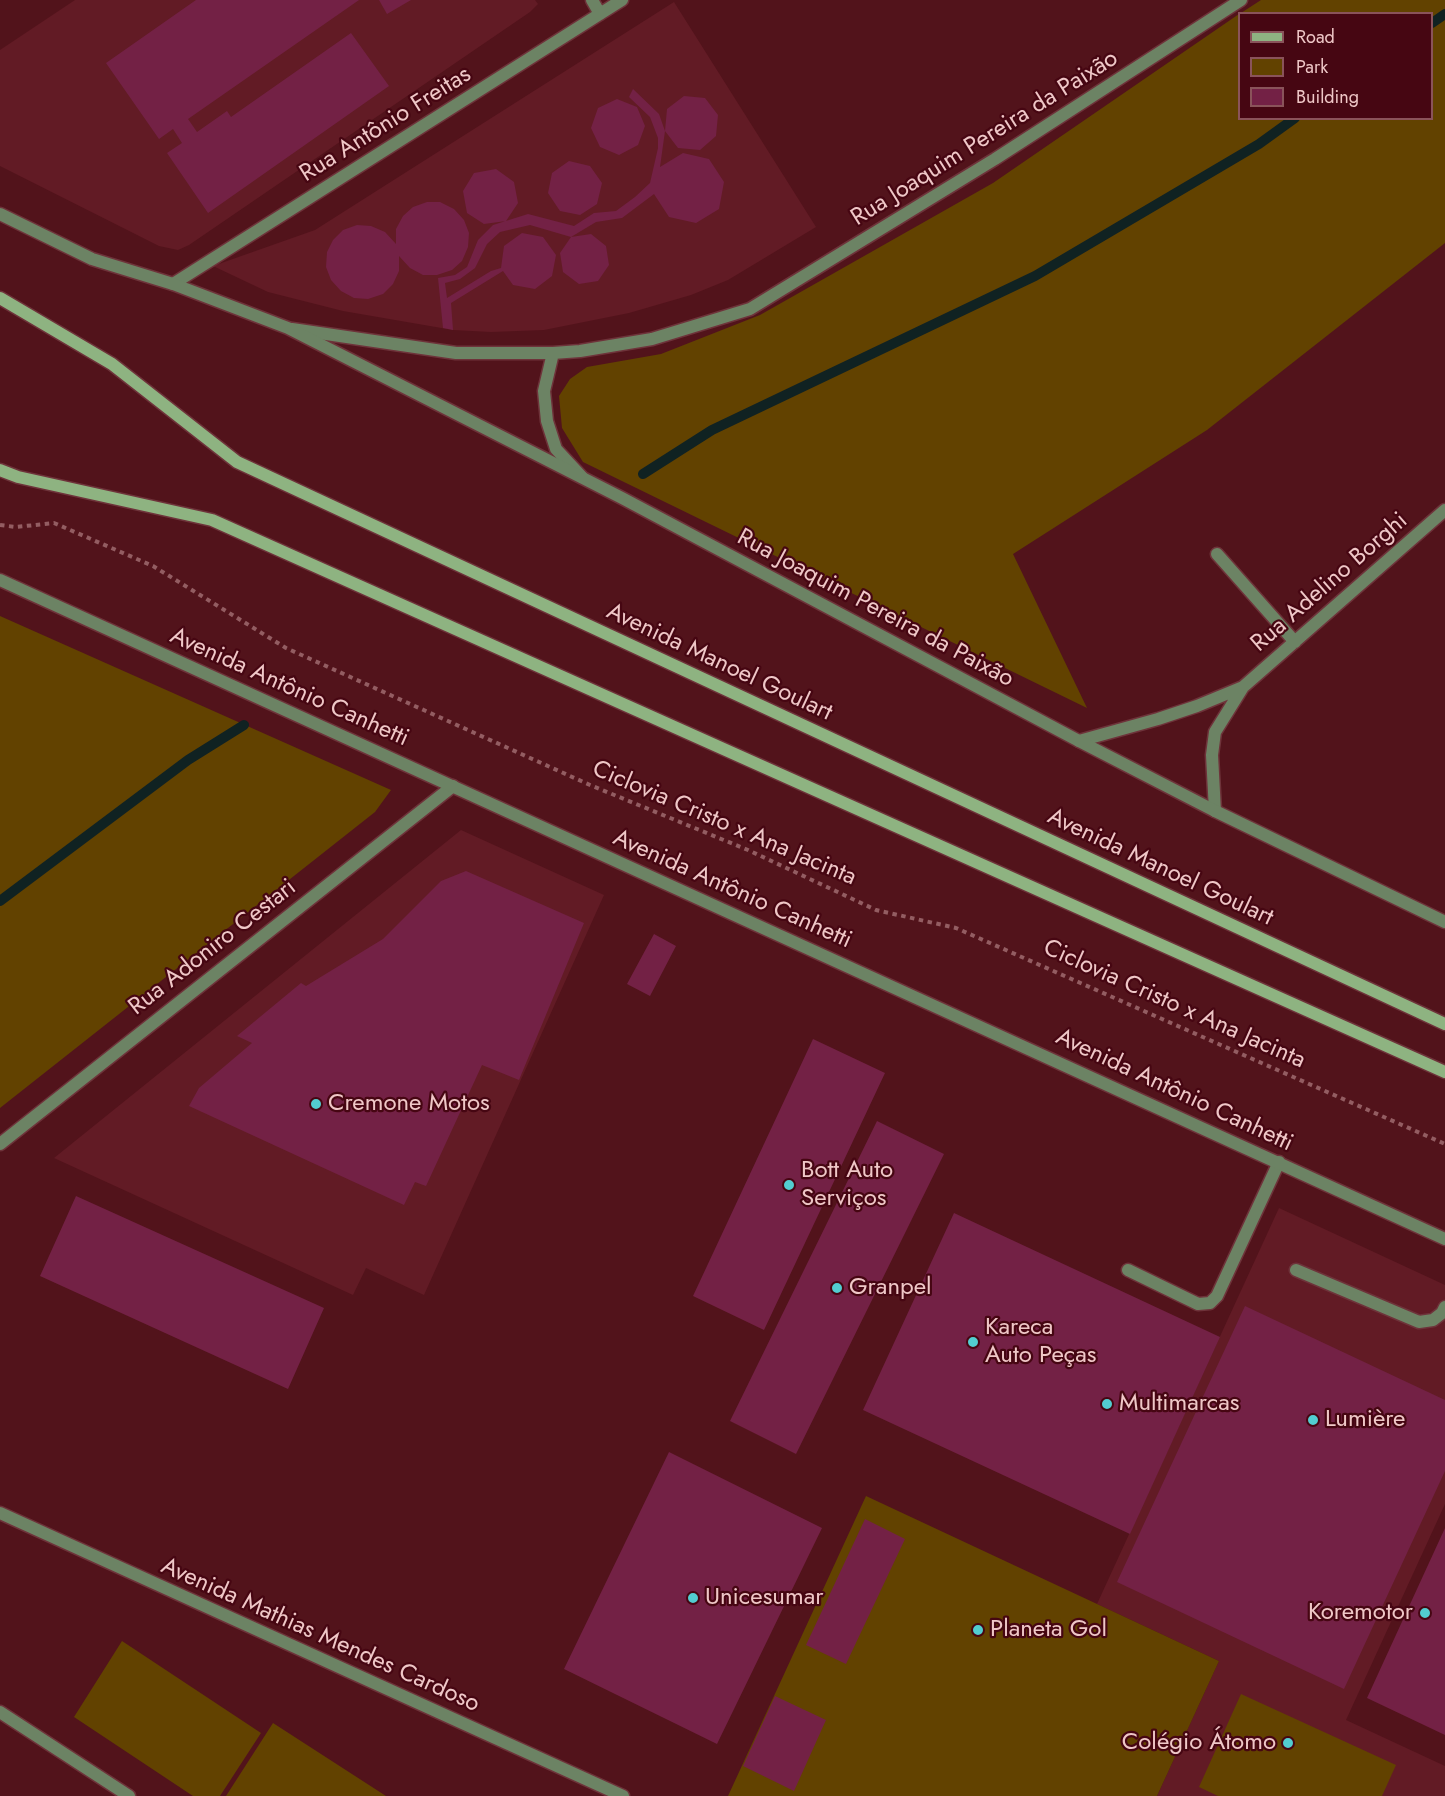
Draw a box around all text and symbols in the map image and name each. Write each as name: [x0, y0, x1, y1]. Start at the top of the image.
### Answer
legend: [1238, 12, 1433, 120]
text: Road: [1296, 24, 1335, 50]
street label: Rua Joaquim Pereira da Paixão: [846, 45, 1124, 233]
text: Park: [1296, 54, 1328, 80]
street label: Rua Antônio Freitas: [295, 61, 477, 189]
text: Building: [1296, 84, 1359, 110]
street label: Rua Adelino Borghi: [1246, 507, 1414, 659]
street label: Rua Joaquim Pereira da Paixão: [732, 524, 1018, 694]
street label: Avenida Manoel Goulart: [602, 598, 836, 728]
street label: Avenida Antônio Canhetti: [165, 622, 413, 754]
street label: Ciclovia Cristo x Ana Jacinta: [588, 755, 860, 893]
street label: Avenida Manoel Goulart: [1043, 803, 1277, 933]
street label: Avenida Antônio Canhetti: [608, 824, 856, 956]
street label: Rua Adoniro Cestari: [123, 874, 303, 1022]
street label: Ciclovia Cristo x Ana Jacinta: [1038, 934, 1310, 1076]
street label: Avenida Antônio Canhetti: [1051, 1023, 1297, 1159]
place label: Cremone Motos: [328, 1090, 490, 1118]
marker: Cremone Motos: [309, 1097, 323, 1111]
place label: Bott Auto Serviços: [801, 1157, 893, 1213]
marker: Bott Auto Serviços: [782, 1178, 796, 1192]
place label: Granpel: [849, 1274, 932, 1302]
marker: Granpel: [830, 1281, 844, 1295]
place label: Kareca Auto Peças: [985, 1314, 1097, 1370]
marker: Kareca Auto Peças: [966, 1335, 980, 1349]
place label: Multimarcas: [1119, 1390, 1239, 1418]
marker: Multimarcas: [1100, 1397, 1114, 1411]
place label: Lumière: [1325, 1406, 1405, 1434]
marker: Lumière: [1306, 1413, 1320, 1427]
street label: Avenida Mathias Mendes Cardoso: [156, 1553, 484, 1719]
place label: Unicesumar: [705, 1584, 823, 1612]
marker: Unicesumar: [686, 1591, 700, 1605]
place label: Koremotor: [1308, 1599, 1413, 1627]
marker: Koremotor: [1418, 1606, 1432, 1620]
place label: Planeta Gol: [990, 1616, 1107, 1644]
marker: Planeta Gol: [971, 1623, 985, 1637]
place label: Colégio Átomo: [1122, 1729, 1276, 1757]
marker: Colégio Átomo: [1281, 1736, 1295, 1750]

